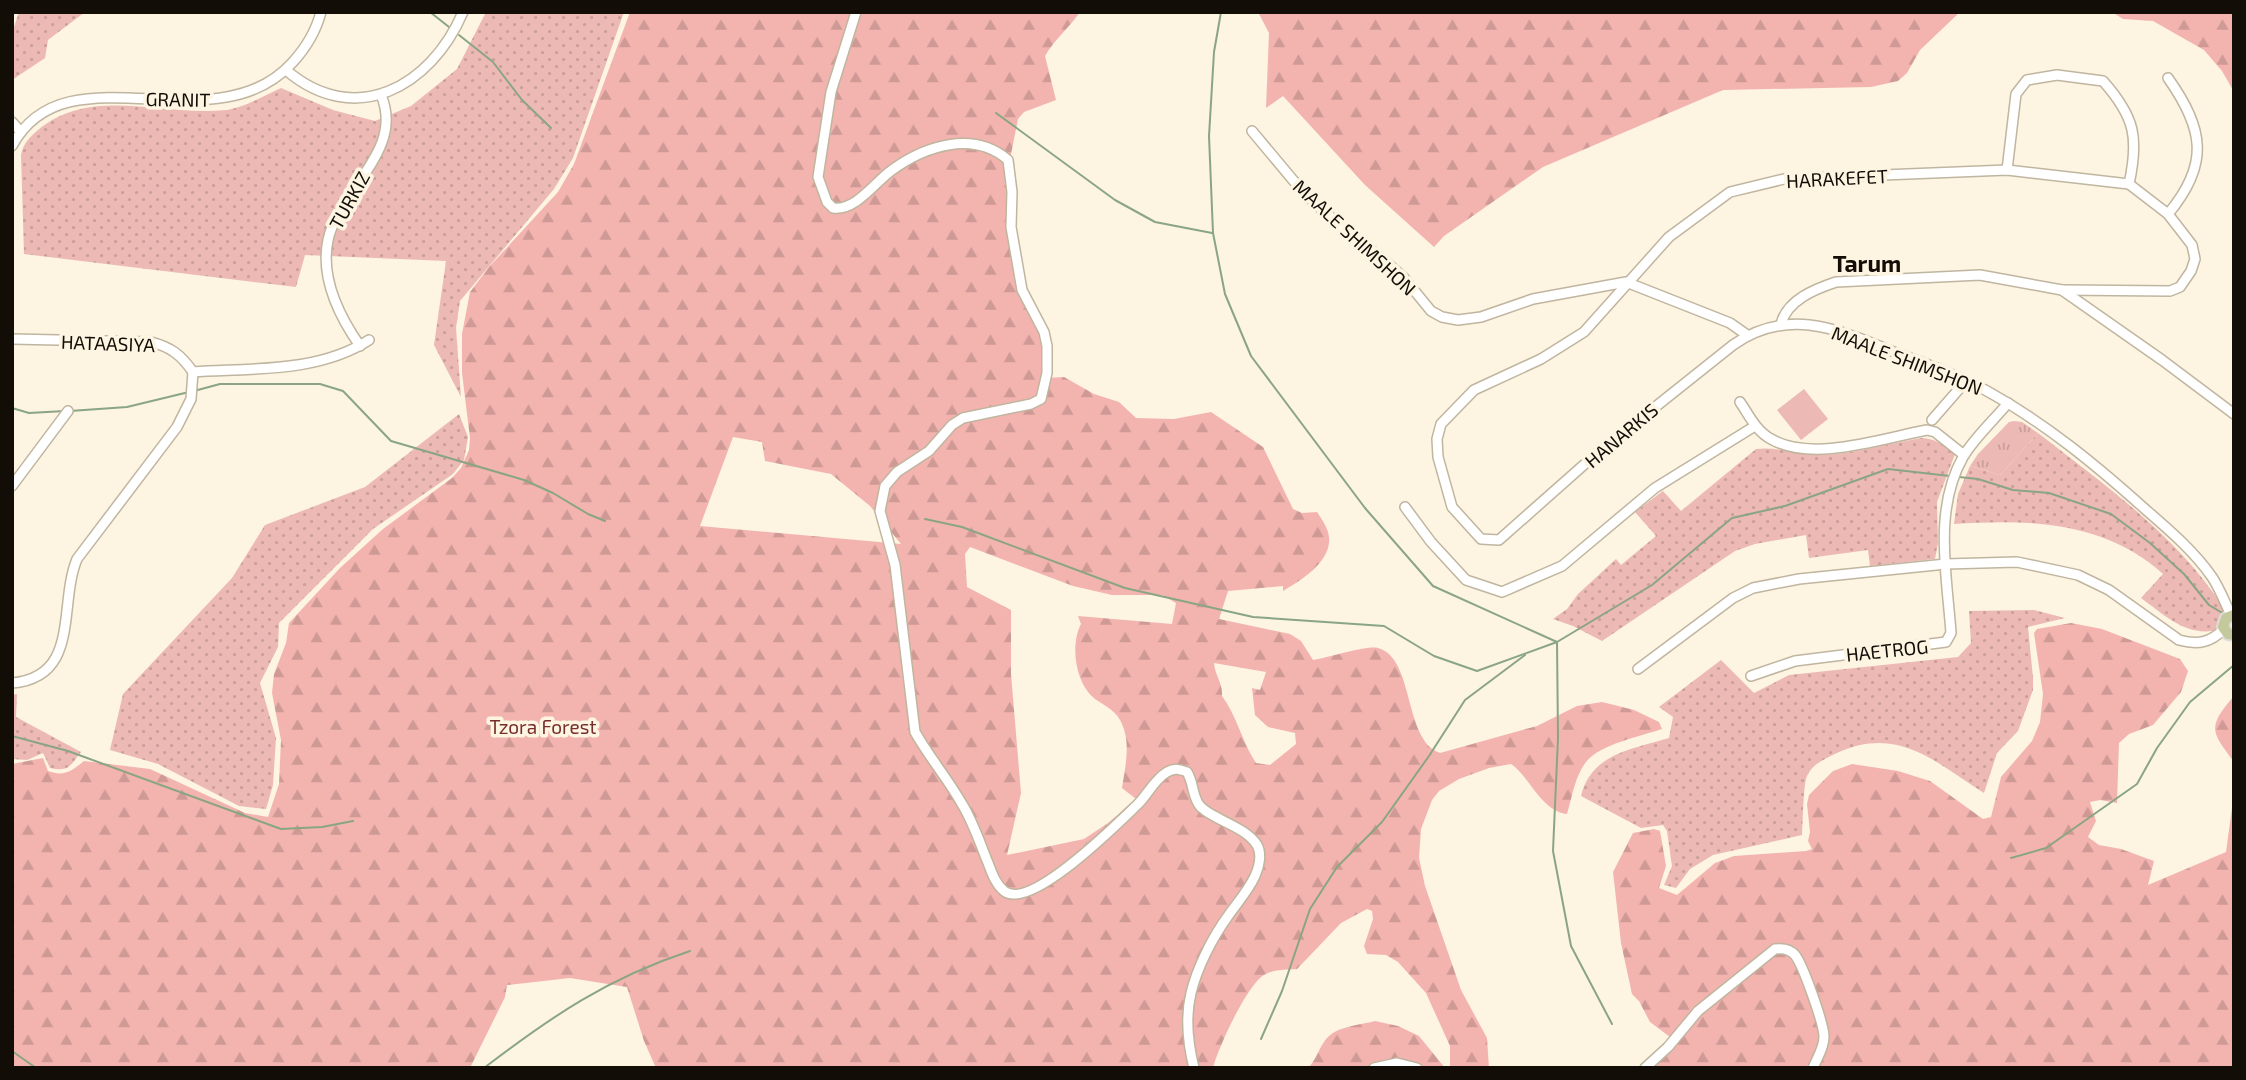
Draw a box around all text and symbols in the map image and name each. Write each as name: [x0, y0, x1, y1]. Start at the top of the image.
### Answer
street label: GRANIT: [145, 87, 211, 111]
street label: HARAKEFET: [1786, 164, 1888, 192]
street label: TURKIZ: [324, 167, 374, 233]
street label: MAALE SHIMSHON: [1289, 174, 1421, 300]
district label: Tarum: [1833, 249, 1901, 277]
street label: MAALE SHIMSHON: [1828, 321, 1986, 399]
street label: HATAASIYA: [61, 330, 156, 356]
street label: HANARKIS: [1580, 398, 1662, 472]
street label: HAETROG: [1845, 634, 1929, 666]
park label: Tzora Forest: [489, 715, 597, 738]

